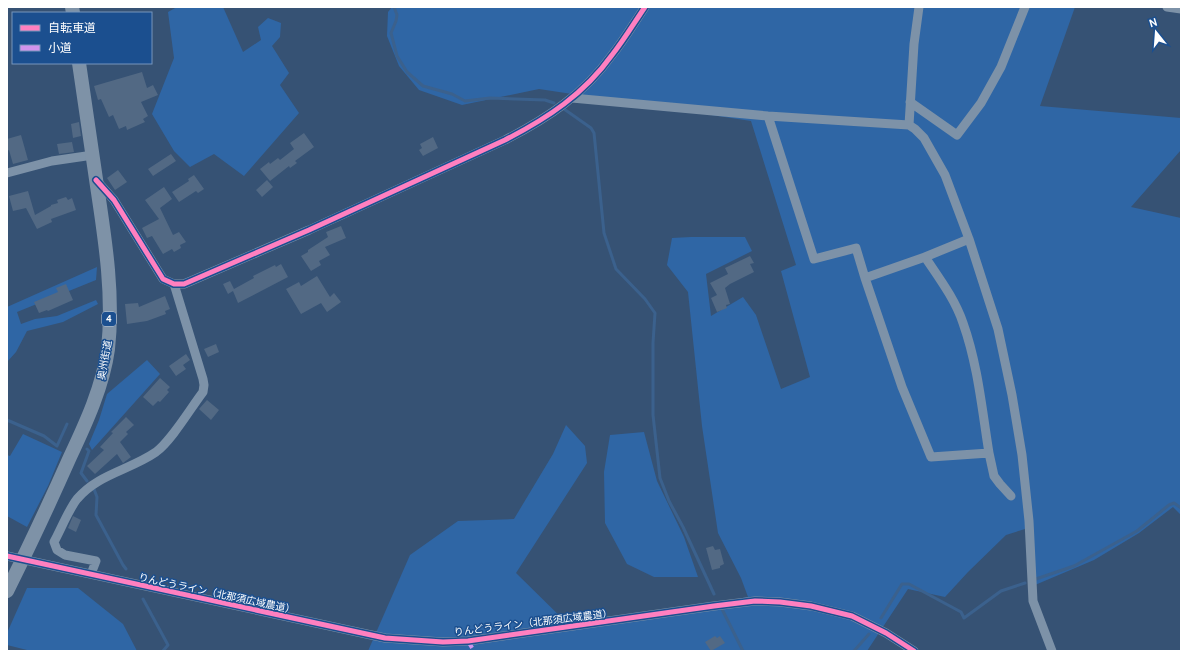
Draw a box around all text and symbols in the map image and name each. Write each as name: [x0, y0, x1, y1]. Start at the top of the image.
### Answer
legend: [12, 12, 152, 64]
north arrow: [1136, 12, 1176, 52]
text: N: [1148, 16, 1159, 31]
text: 自転車道: [48, 21, 96, 37]
text: 小道: [48, 41, 72, 57]
road number: 4: [102, 312, 116, 326]
street label: 奥州街道: [96, 339, 115, 381]
street label: りんどうライン（北那須広域農道）: [137, 572, 296, 617]
street label: りんどうライン（北那須広域農道）: [453, 607, 613, 640]

